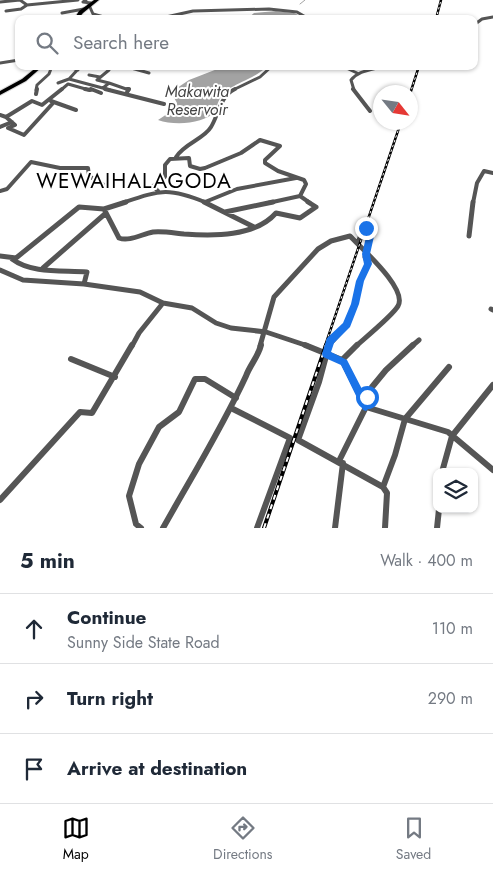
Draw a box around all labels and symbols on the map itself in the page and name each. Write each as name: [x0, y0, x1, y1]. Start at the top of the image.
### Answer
water label: Makawita Reservoir: [165, 80, 229, 121]
north arrow: [373, 85, 418, 130]
district label: WEWAIHALAGODA: [36, 166, 232, 196]
route end: [355, 217, 378, 240]
route start: [356, 386, 379, 409]

